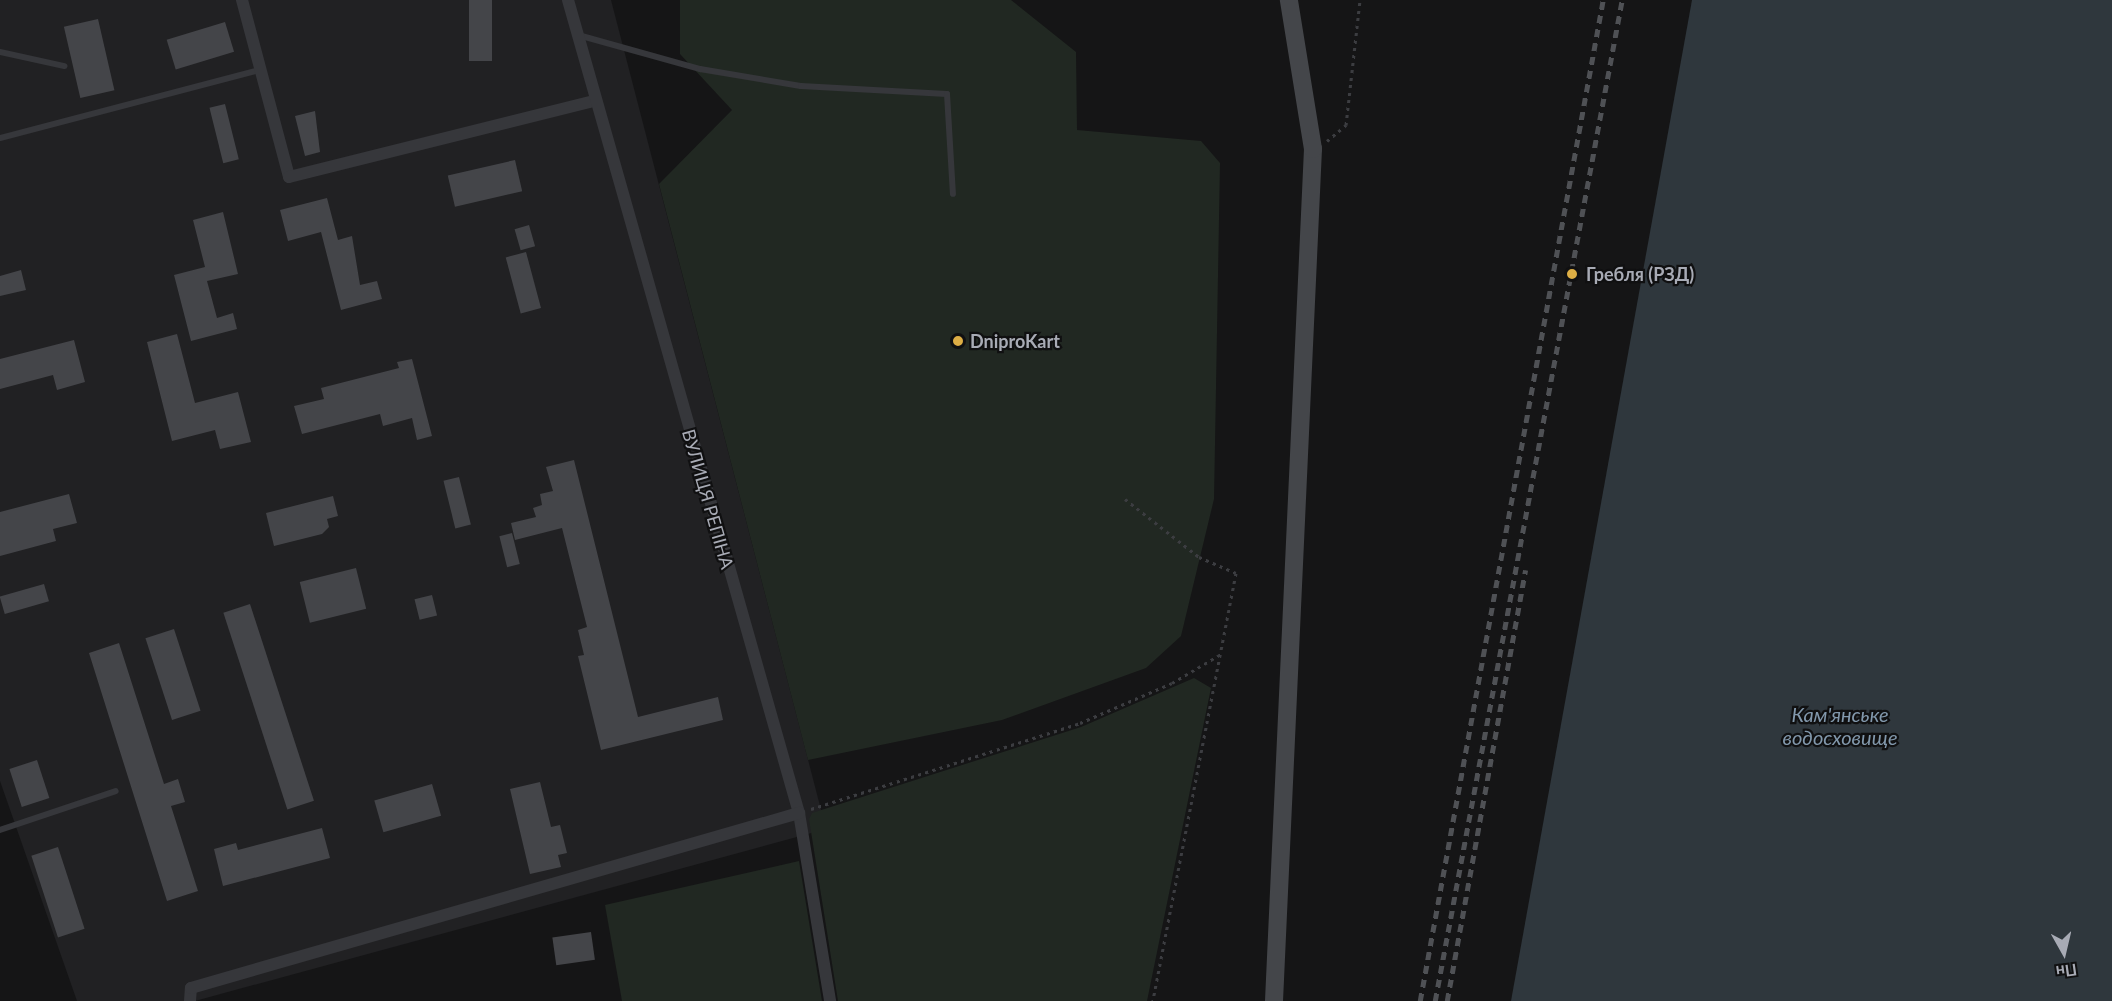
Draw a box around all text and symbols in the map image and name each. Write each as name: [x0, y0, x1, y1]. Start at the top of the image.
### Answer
place label: Гребля (РЗД): [1586, 263, 1694, 285]
marker: Гребля (РЗД): [1563, 265, 1581, 283]
place label: DniproKart: [970, 330, 1060, 352]
marker: DniproKart: [951, 334, 965, 348]
street label: ВУЛИЦЯ РЕПІНА: [678, 427, 738, 571]
water label: Кам'янське водосховище: [1782, 703, 1898, 750]
north arrow: [2034, 923, 2094, 983]
text: Пн: [2055, 960, 2078, 982]

